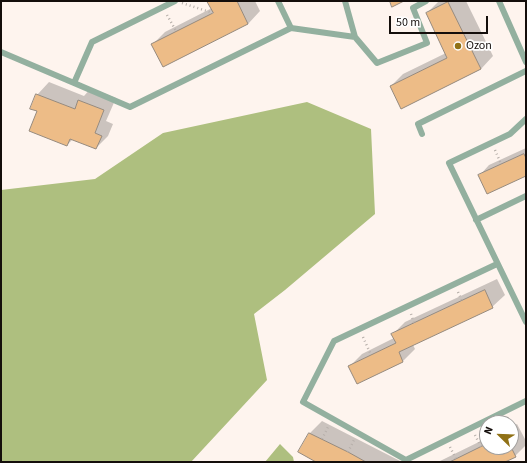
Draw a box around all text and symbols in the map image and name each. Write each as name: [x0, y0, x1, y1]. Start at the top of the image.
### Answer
scale bar: [391, 8, 490, 34]
text: 50 m: [396, 14, 420, 31]
place label: Ozon: [466, 39, 492, 53]
marker: Ozon: [453, 41, 463, 51]
north arrow: [479, 415, 519, 455]
text: N: [480, 424, 497, 437]

